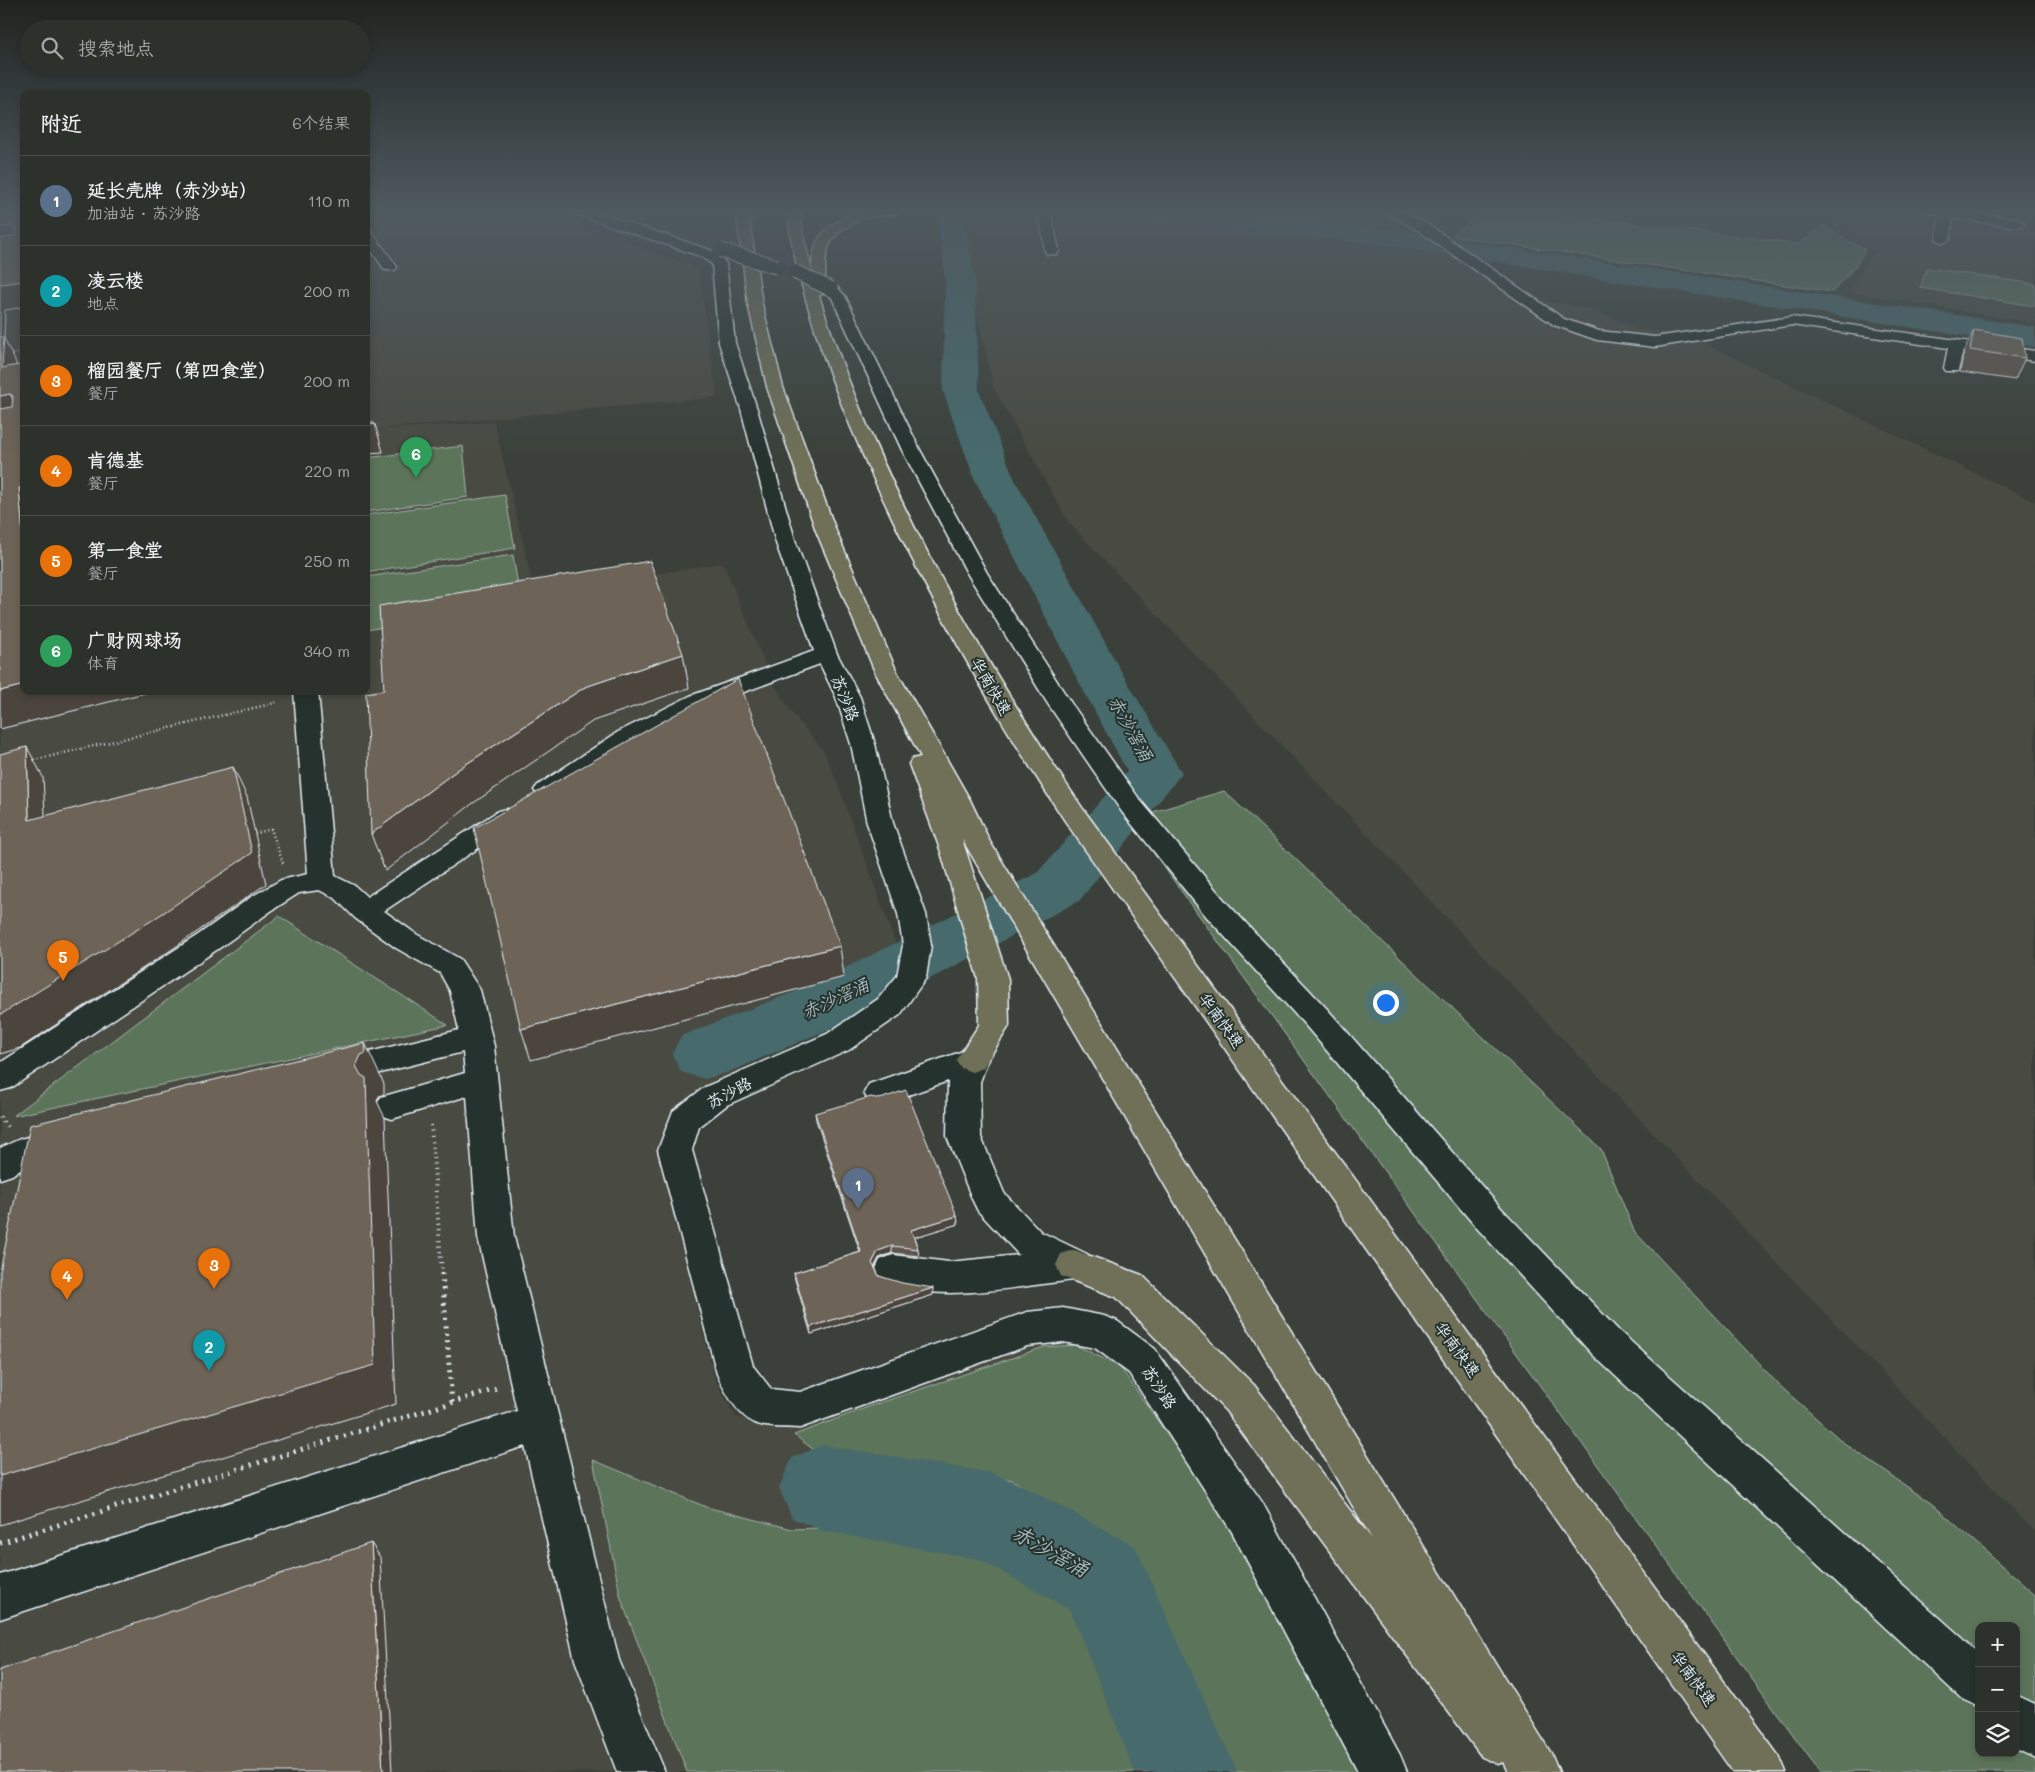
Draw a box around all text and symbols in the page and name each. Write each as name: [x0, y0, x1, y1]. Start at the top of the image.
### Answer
search box: [20, 20, 370, 75]
icon: search: [38, 34, 66, 62]
text: 搜索地点: [78, 35, 154, 60]
text: 附近: [40, 109, 82, 136]
text: 6个结果: [292, 112, 350, 133]
text: 延长壳牌（赤沙站）: [87, 177, 258, 202]
text: 1: [52, 190, 60, 211]
text: 110 m: [308, 190, 350, 211]
text: 加油站 · 苏沙路: [87, 202, 200, 223]
text: 凌云楼: [87, 267, 144, 292]
text: 2: [52, 280, 60, 301]
text: 200 m: [303, 280, 350, 301]
text: 地点: [87, 292, 119, 313]
text: 榴园餐厅（第四食堂）: [87, 357, 277, 382]
text: 3: [51, 370, 61, 391]
text: 200 m: [303, 370, 350, 391]
text: 餐厅: [87, 382, 119, 403]
pin: 6: [400, 437, 432, 478]
text: 肯德基: [87, 447, 144, 472]
text: 4: [51, 460, 61, 481]
text: 220 m: [304, 460, 350, 481]
text: 餐厅: [87, 472, 119, 493]
text: 第一食堂: [87, 537, 163, 562]
text: 5: [51, 550, 61, 571]
text: 250 m: [304, 550, 350, 571]
text: 餐厅: [87, 562, 119, 583]
text: 广财网球场: [87, 627, 182, 652]
text: 6: [51, 640, 61, 661]
text: 340 m: [303, 640, 350, 661]
text: 体育: [87, 652, 119, 673]
street label: 华南快速: [967, 653, 1017, 719]
street label: 苏沙路: [827, 672, 865, 724]
water label: 赤沙滘涌: [1103, 691, 1159, 766]
pin: 5: [47, 940, 79, 981]
water label: 赤沙滘涌: [797, 971, 874, 1024]
street label: 华南快速: [1195, 988, 1249, 1052]
your location: [1373, 990, 1399, 1016]
street label: 苏沙路: [703, 1071, 755, 1113]
pin: 1: [842, 1168, 874, 1209]
pin: 3: [198, 1248, 230, 1289]
pin: 4: [51, 1259, 83, 1300]
street label: 华南快速: [1431, 1317, 1485, 1381]
pin: 2: [193, 1330, 225, 1371]
street label: 苏沙路: [1138, 1361, 1182, 1413]
water label: 赤沙滘涌: [1008, 1518, 1095, 1583]
map controls: [1975, 1622, 2020, 1757]
button: +: [1975, 1622, 2020, 1667]
street label: 华南快速: [1667, 1646, 1721, 1710]
button: −: [1975, 1667, 2020, 1712]
button: layers: [1975, 1712, 2020, 1757]

